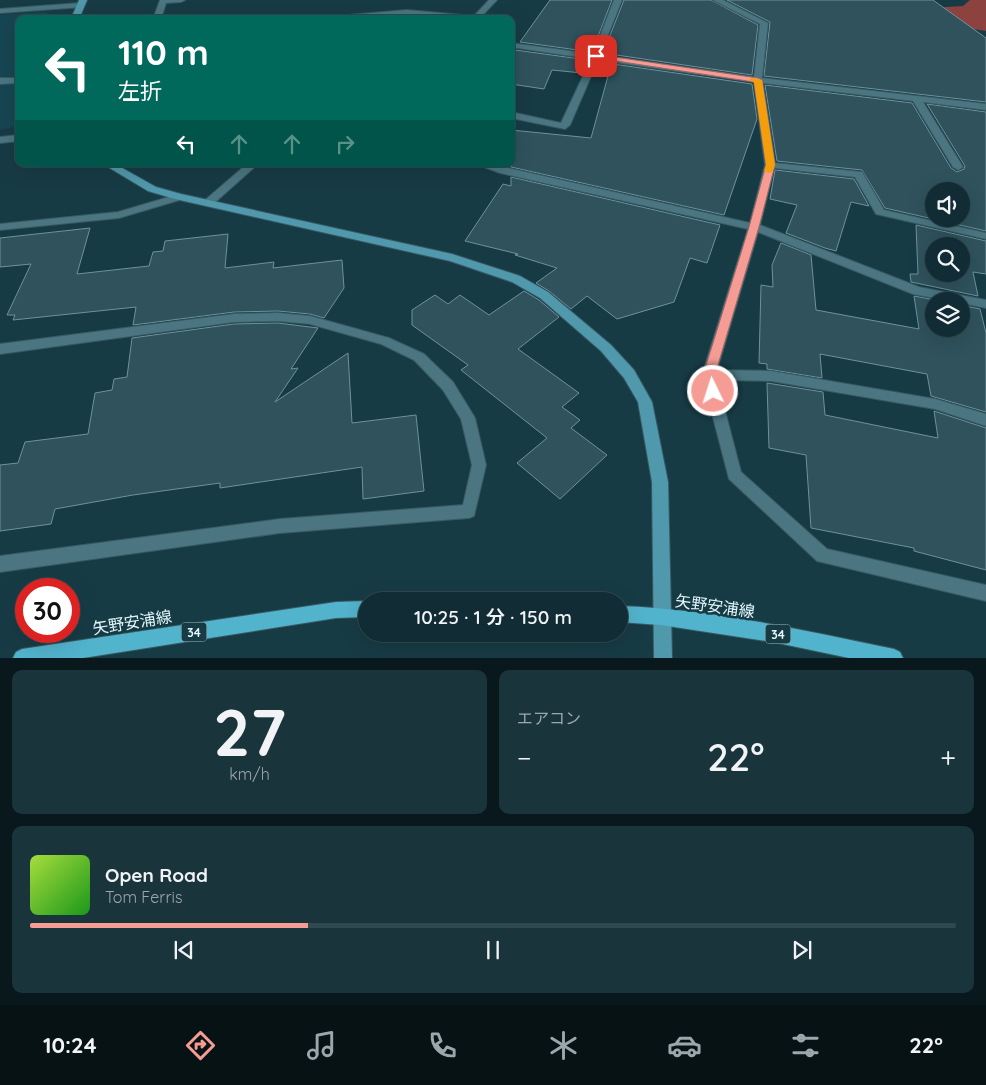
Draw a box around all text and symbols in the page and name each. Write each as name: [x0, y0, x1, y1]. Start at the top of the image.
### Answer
text: 110 m: [118, 30, 209, 74]
icon: left: [35, 35, 100, 100]
pin: [575, 35, 617, 77]
icon: arrive: [582, 42, 610, 70]
text: 左折: [118, 77, 162, 105]
icon: left: [172, 130, 200, 158]
icon: ahead: [225, 130, 253, 158]
icon: ahead: [278, 130, 306, 158]
icon: right: [331, 130, 359, 158]
map controls: [925, 182, 970, 337]
button: sound: [925, 182, 970, 227]
button: search: [925, 237, 970, 282]
button: layers: [925, 292, 970, 337]
position arrow: [686, 364, 738, 416]
speed limit sign: 30: [15, 578, 80, 643]
street label: 矢野安浦線: [674, 591, 756, 621]
text: 10:25 · 1 分 · 150 m: [414, 605, 572, 629]
street label: 矢野安浦線: [91, 606, 173, 638]
road number: 34: [182, 622, 206, 642]
road number: 34: [766, 624, 790, 644]
text: 27: [213, 691, 286, 772]
text: エアコン: [517, 708, 581, 728]
text: 22°: [707, 733, 764, 781]
text: −: [517, 740, 532, 775]
text: +: [940, 740, 956, 775]
text: km/h: [229, 764, 270, 784]
text: Open Road: [105, 863, 208, 887]
text: Tom Ferris: [105, 887, 182, 907]
icon: previous: [170, 936, 198, 964]
icon: pause: [479, 936, 507, 964]
icon: next: [788, 936, 816, 964]
icon: directions: [183, 1028, 218, 1063]
icon: music: [304, 1028, 339, 1063]
icon: phone: [425, 1028, 460, 1063]
icon: climate: [546, 1028, 581, 1063]
icon: car: [667, 1028, 702, 1063]
icon: filters: [788, 1028, 823, 1063]
text: 10:24: [43, 1031, 97, 1059]
text: 22°: [909, 1031, 943, 1059]

